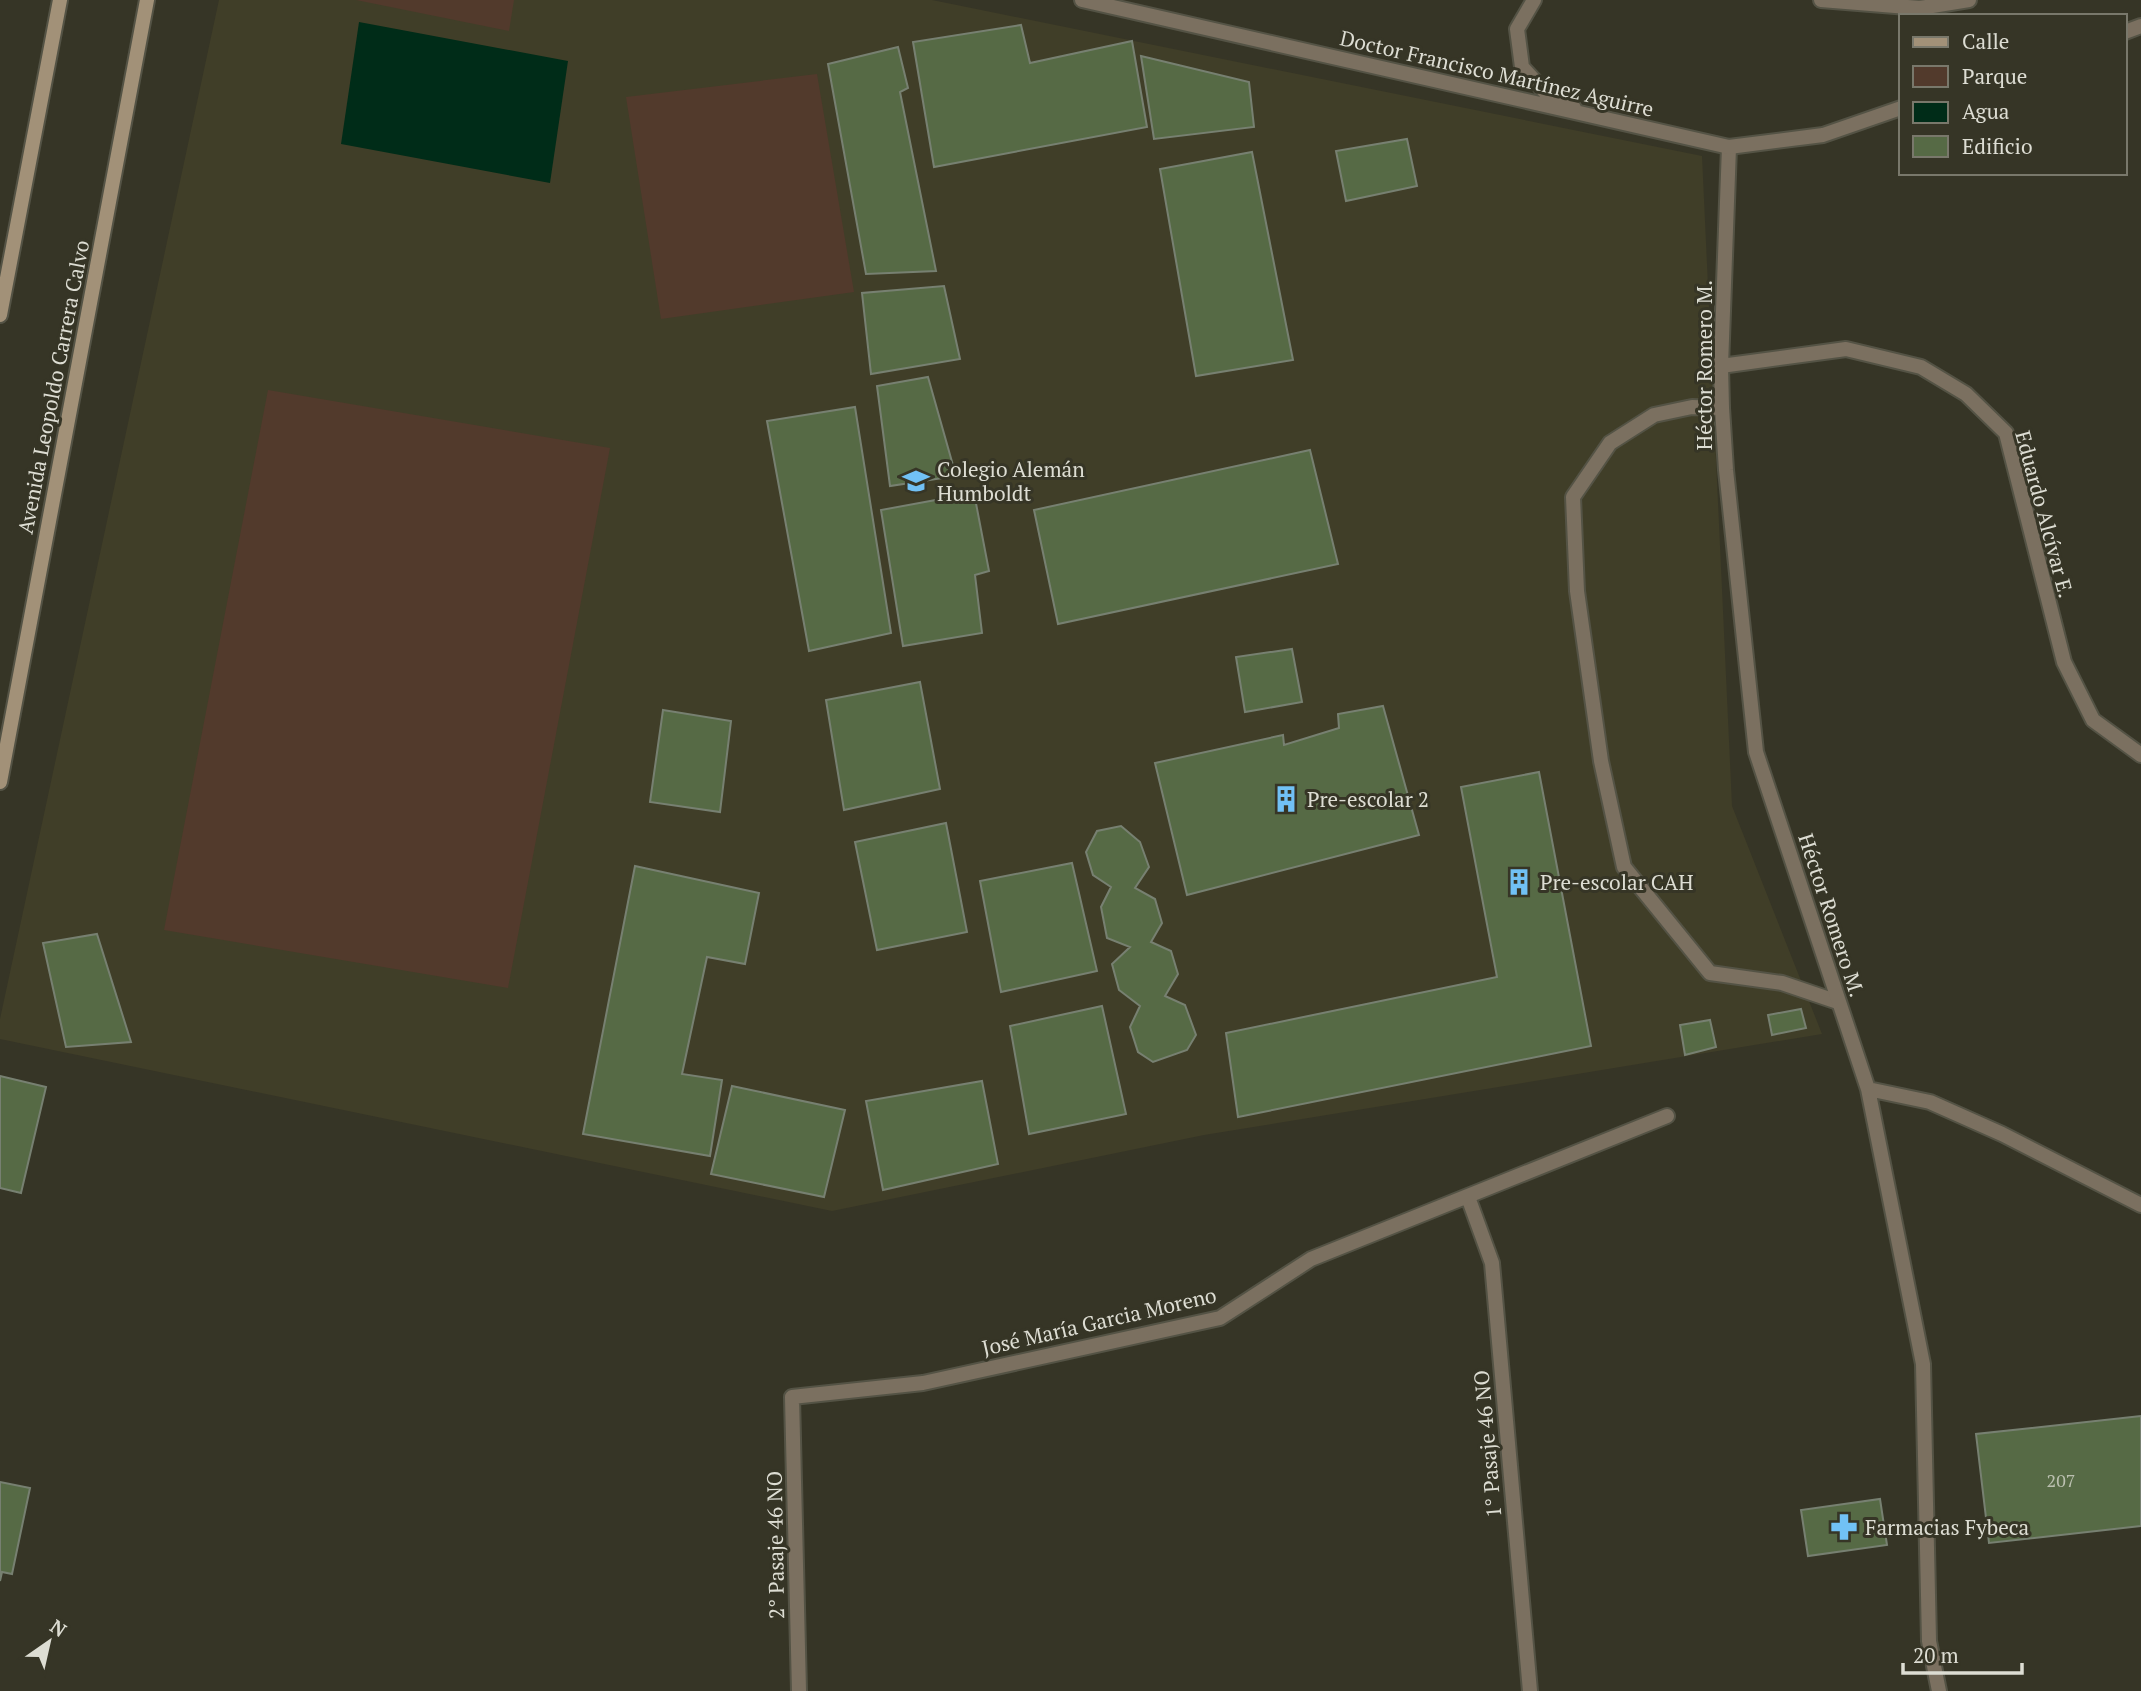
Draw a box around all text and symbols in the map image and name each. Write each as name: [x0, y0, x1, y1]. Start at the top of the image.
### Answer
legend: [1899, 14, 2127, 175]
street label: Doctor Francisco Martínez Aguirre: [1337, 23, 1657, 123]
text: Calle: [1962, 27, 2009, 55]
text: Parque: [1962, 62, 2027, 90]
text: Agua: [1962, 97, 2010, 125]
text: Edificio: [1962, 132, 2033, 160]
street label: Avenida Leopoldo Carrera Calvo: [11, 238, 95, 536]
street label: Héctor Romero M.: [1690, 280, 1718, 450]
street label: Eduardo Alcívar E.: [2009, 427, 2081, 601]
place label: Colegio Alemán Humboldt: [937, 455, 1085, 507]
school or university icon: Colegio Alemán Humboldt: [901, 466, 931, 496]
building icon: Pre-escolar 2: [1271, 784, 1301, 814]
place label: Pre-escolar 2: [1307, 785, 1429, 813]
street label: Héctor Romero M.: [1792, 830, 1872, 1000]
building icon: Pre-escolar CAH: [1504, 867, 1534, 897]
place label: Pre-escolar CAH: [1540, 868, 1693, 896]
street label: José María Garcia Moreno: [979, 1280, 1219, 1362]
street label: 1° Pasaje 46 NO: [1467, 1369, 1507, 1519]
house number: 207: [2047, 1468, 2075, 1492]
street label: 2° Pasaje 46 NO: [760, 1471, 790, 1619]
pharmacy icon: Farmacias Fybeca: [1829, 1512, 1859, 1542]
place label: Farmacias Fybeca: [1865, 1513, 2030, 1541]
north arrow: [14, 1607, 84, 1677]
text: N: [46, 1613, 72, 1642]
scale bar: [1903, 1632, 2022, 1676]
text: 20 m: [1913, 1641, 1959, 1669]

